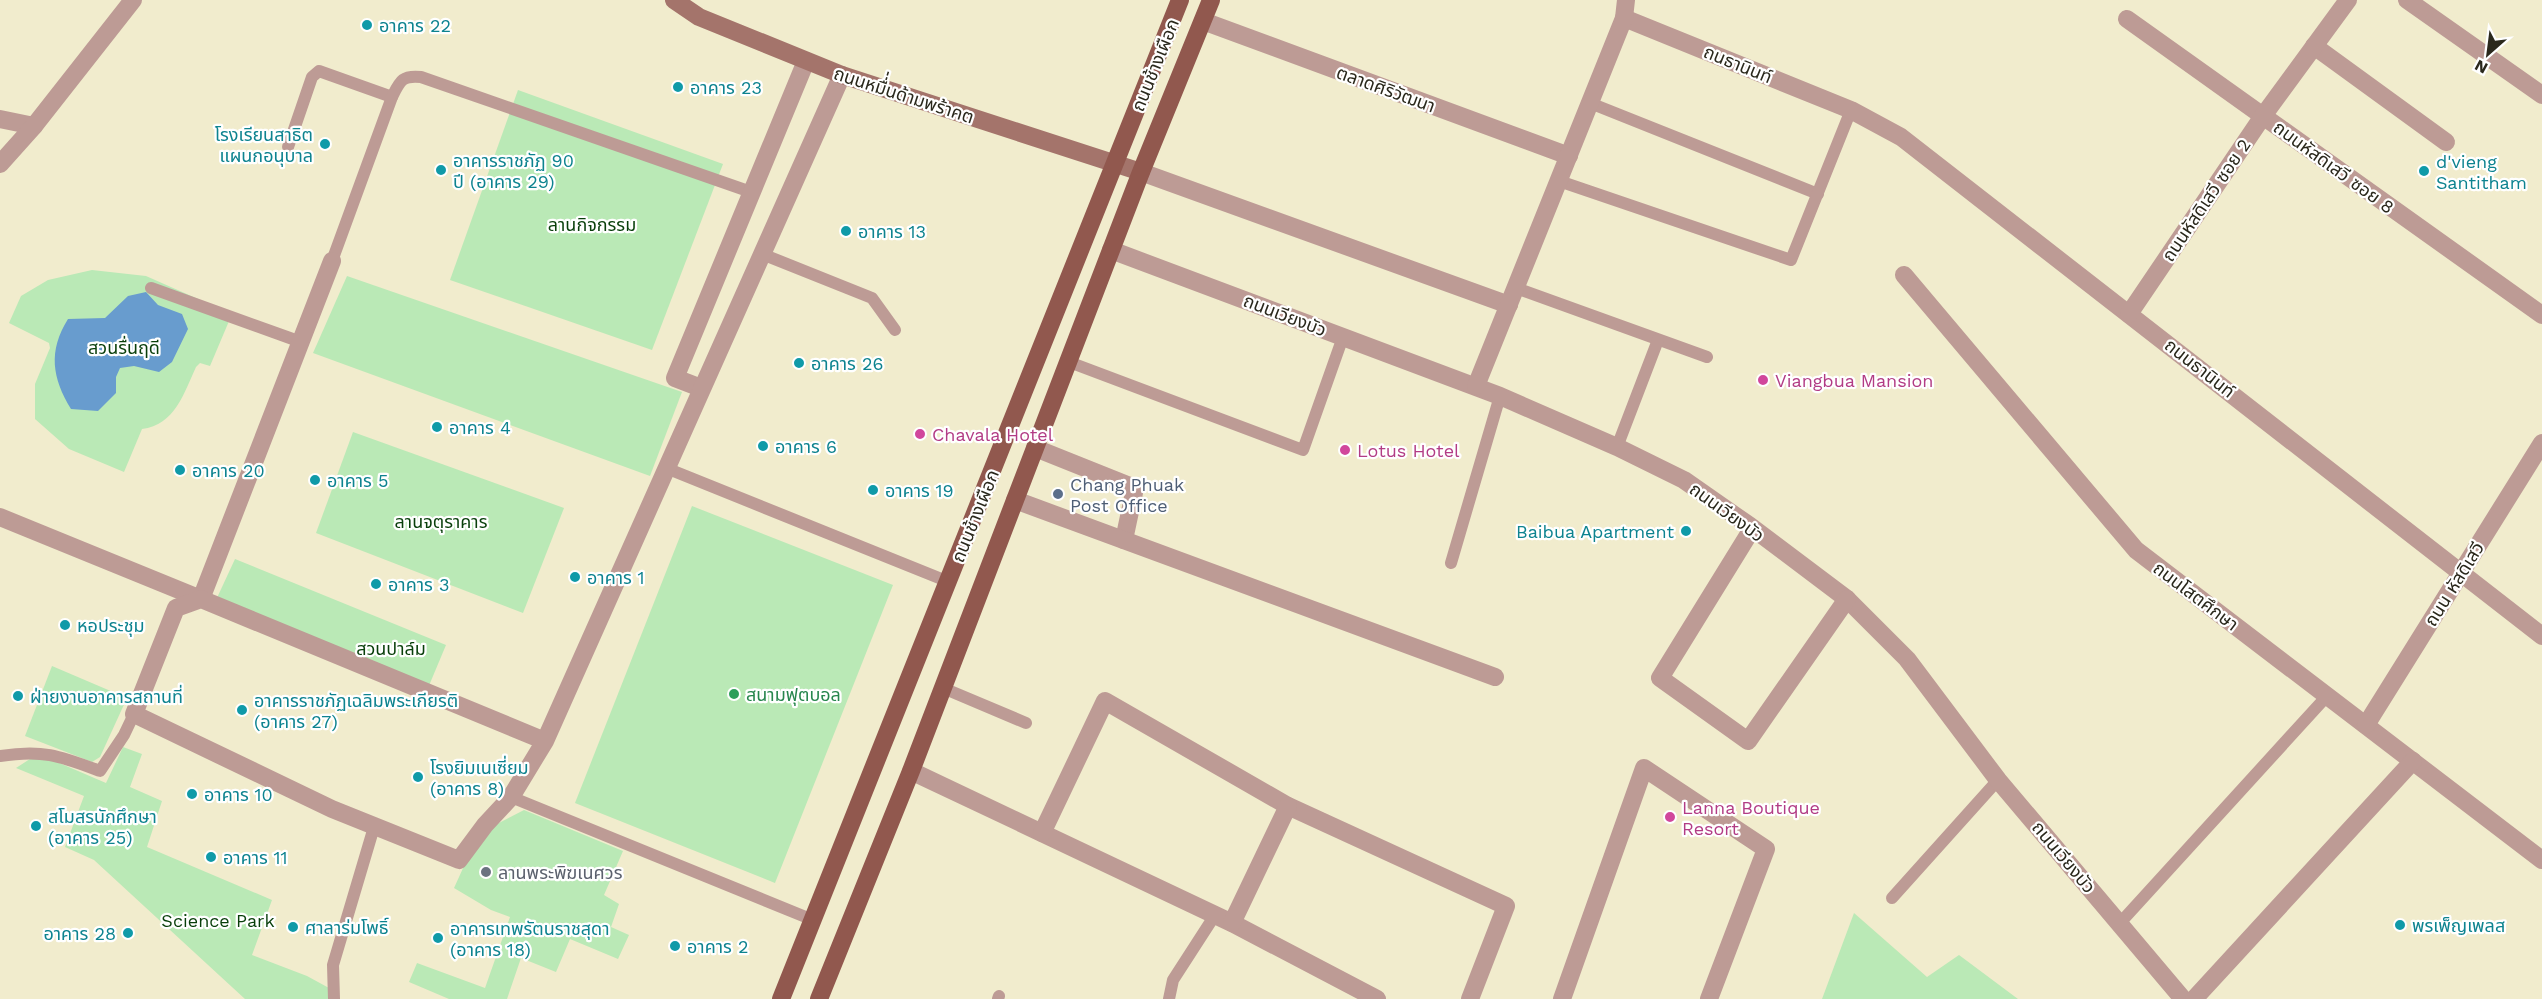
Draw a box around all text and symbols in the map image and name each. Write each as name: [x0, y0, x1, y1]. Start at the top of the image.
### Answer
place label: อาคาร 22: [379, 15, 451, 36]
street label: ถนนช้างเผือก: [1127, 16, 1183, 114]
marker: อาคาร 22: [360, 18, 374, 32]
north arrow: [2458, 24, 2518, 84]
street label: ถนธานินท์: [1701, 41, 1775, 87]
street label: ถนนหมื่่นด้ามพร้าคต: [831, 56, 979, 128]
text: N: [2471, 56, 2491, 78]
street label: ตลาดศิริวัฒนา: [1334, 61, 1438, 117]
place label: อาคาร 23: [690, 77, 762, 98]
marker: อาคาร 23: [671, 80, 685, 94]
street label: ถนนหัสดิเสวี ซอย 8: [2270, 116, 2398, 218]
place label: โรงเรียนสาธิต แผนกอนุบาล: [215, 124, 313, 167]
street label: ถนนหัสดิเสวี ซอย 2: [2157, 135, 2255, 265]
marker: โรงเรียนสาธิต แผนกอนุบาล: [318, 137, 332, 151]
place label: อาคารราชภัฏ 90 ปี (อาคาร 29): [453, 150, 574, 192]
place label: d'vieng Santitham: [2436, 151, 2527, 193]
marker: อาคารราชภัฏ 90 ปี (อาคาร 29): [434, 163, 448, 177]
marker: d'vieng Santitham: [2417, 164, 2431, 178]
park label: ลานกิจกรรม: [548, 214, 636, 235]
place label: อาคาร 13: [858, 221, 926, 242]
marker: อาคาร 13: [839, 224, 853, 238]
street label: ถนนเวียงบัว: [1241, 290, 1329, 340]
street label: ถนนธานินท์: [2161, 334, 2239, 402]
park label: สวนรื่นฤดี: [88, 335, 160, 358]
place label: อาคาร 26: [811, 353, 883, 374]
marker: อาคาร 26: [792, 356, 806, 370]
place label: Viangbua Mansion: [1775, 370, 1933, 391]
marker: Viangbua Mansion: [1756, 373, 1770, 387]
place label: อาคาร 4: [449, 417, 511, 438]
marker: อาคาร 4: [430, 420, 444, 434]
place label: Chavala Hotel: [932, 424, 1054, 445]
marker: Chavala Hotel: [913, 427, 927, 441]
place label: อาคาร 6: [775, 436, 837, 457]
marker: อาคาร 6: [756, 439, 770, 453]
place label: Lotus Hotel: [1357, 440, 1460, 461]
marker: Lotus Hotel: [1338, 443, 1352, 457]
place label: อาคาร 20: [192, 460, 265, 481]
marker: อาคาร 20: [173, 463, 187, 477]
street label: ถนนช้างเผือก: [947, 467, 1003, 565]
place label: อาคาร 5: [327, 470, 388, 491]
marker: อาคาร 5: [308, 473, 322, 487]
place label: Chang Phuak Post Office: [1070, 474, 1184, 516]
street label: ถนนเวียงบัว: [1686, 478, 1768, 546]
place label: อาคาร 19: [885, 480, 954, 501]
marker: อาคาร 19: [866, 483, 880, 497]
marker: Chang Phuak Post Office: [1051, 487, 1065, 501]
park label: ลานจตุราคาร: [395, 511, 488, 533]
place label: Baibua Apartment: [1516, 521, 1674, 542]
marker: Baibua Apartment: [1679, 524, 1693, 538]
street label: ถนน หัสดิเสวี: [2420, 538, 2488, 630]
street label: ถนนโสตศึกษา: [2149, 557, 2243, 635]
place label: อาคาร 1: [587, 567, 645, 588]
marker: อาคาร 1: [568, 570, 582, 584]
place label: อาคาร 3: [388, 574, 449, 595]
marker: อาคาร 3: [369, 577, 383, 591]
place label: หอประชุม: [77, 615, 145, 637]
marker: หอประชุม: [58, 618, 72, 632]
park label: สวนปาล์ม: [356, 638, 426, 659]
place label: ฝ่ายงานอาคารสถานที่: [30, 684, 183, 707]
place label: สนามฟุตบอล: [746, 684, 841, 706]
marker: สนามฟุตบอล: [727, 687, 741, 701]
marker: ฝ่ายงานอาคารสถานที่: [11, 689, 25, 703]
place label: อาคารราชภัฏเฉลิมพระเกียรติ (อาคาร 27): [254, 690, 458, 732]
marker: อาคารราชภัฏเฉลิมพระเกียรติ (อาคาร 27): [235, 703, 249, 717]
place label: โรงยิมเนเซี่ยม (อาคาร 8): [430, 755, 529, 799]
marker: โรงยิมเนเซี่ยม (อาคาร 8): [411, 770, 425, 784]
place label: อาคาร 10: [204, 784, 273, 805]
marker: อาคาร 10: [185, 787, 199, 801]
place label: Lanna Boutique Resort: [1682, 797, 1820, 839]
place label: สโมสรนักศึกษา (อาคาร 25): [48, 806, 157, 848]
marker: Lanna Boutique Resort: [1663, 810, 1677, 824]
street label: ถนนเวียงบัว: [2028, 817, 2100, 897]
marker: สโมสรนักศึกษา (อาคาร 25): [29, 819, 43, 833]
place label: อาคาร 11: [223, 847, 288, 868]
marker: อาคาร 11: [204, 850, 218, 864]
place label: ลานพระพิฆเนศวร: [498, 862, 623, 883]
marker: ลานพระพิฆเนศวร: [479, 865, 493, 879]
park label: Science Park: [161, 910, 275, 931]
place label: พรเพ็ญเพลส: [2412, 915, 2505, 936]
place label: ศาลาร่มโพธิ์: [305, 917, 389, 938]
place label: อาคารเทพรัตนราชสุดา (อาคาร 18): [450, 918, 610, 960]
marker: พรเพ็ญเพลส: [2393, 918, 2407, 932]
marker: ศาลาร่มโพธิ์: [286, 920, 300, 934]
place label: อาคาร 28: [43, 923, 116, 944]
marker: อาคาร 28: [121, 926, 135, 940]
marker: อาคารเทพรัตนราชสุดา (อาคาร 18): [431, 931, 445, 945]
place label: อาคาร 2: [687, 936, 748, 957]
marker: อาคาร 2: [668, 939, 682, 953]

